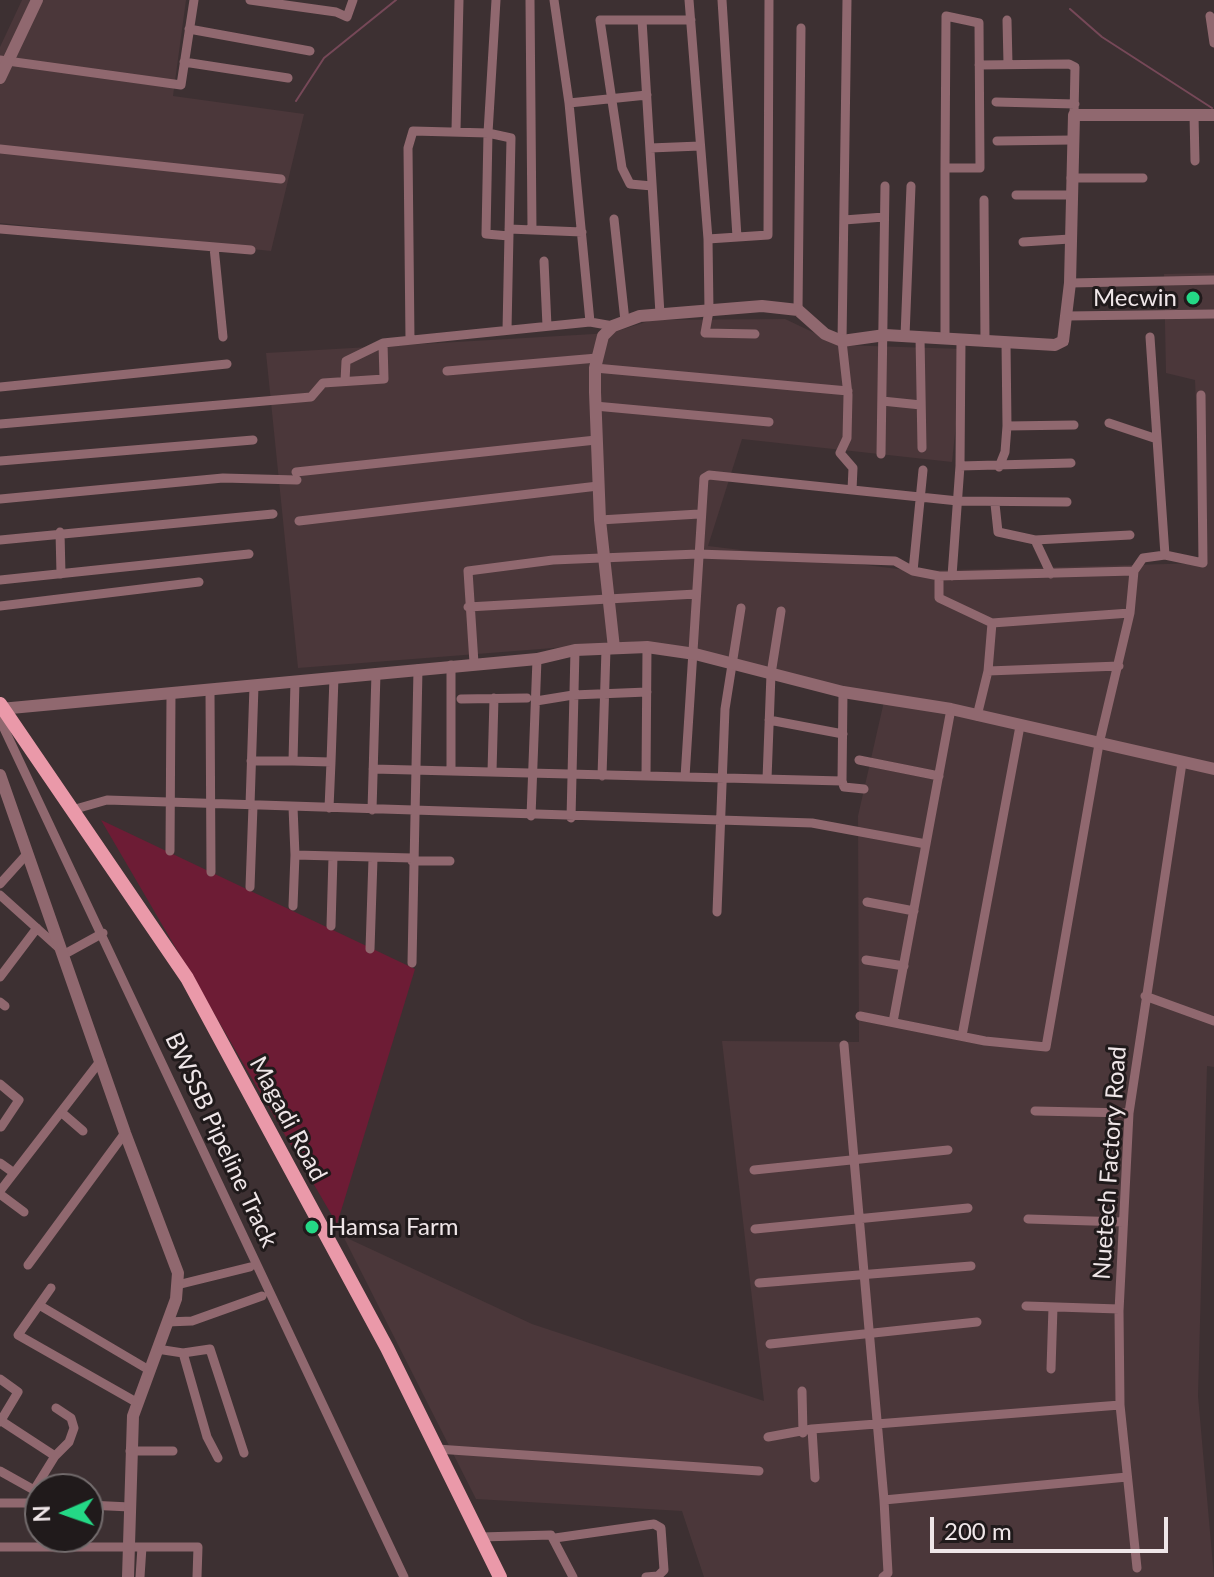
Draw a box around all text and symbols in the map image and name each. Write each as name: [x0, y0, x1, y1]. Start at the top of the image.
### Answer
place label: Mecwin: [1093, 284, 1177, 312]
marker: Mecwin: [1184, 289, 1202, 307]
street label: BWSSB Pipeline Track: [159, 1028, 283, 1252]
street label: Nuetech Factory Road: [1087, 1045, 1133, 1281]
street label: Magadi Road: [243, 1052, 333, 1186]
place label: Hamsa Farm: [328, 1213, 458, 1241]
marker: Hamsa Farm: [303, 1218, 321, 1236]
north arrow: [24, 1473, 104, 1553]
scale bar: [934, 1501, 1172, 1551]
text: N: [28, 1505, 55, 1523]
text: 200 m: [944, 1516, 1012, 1545]

